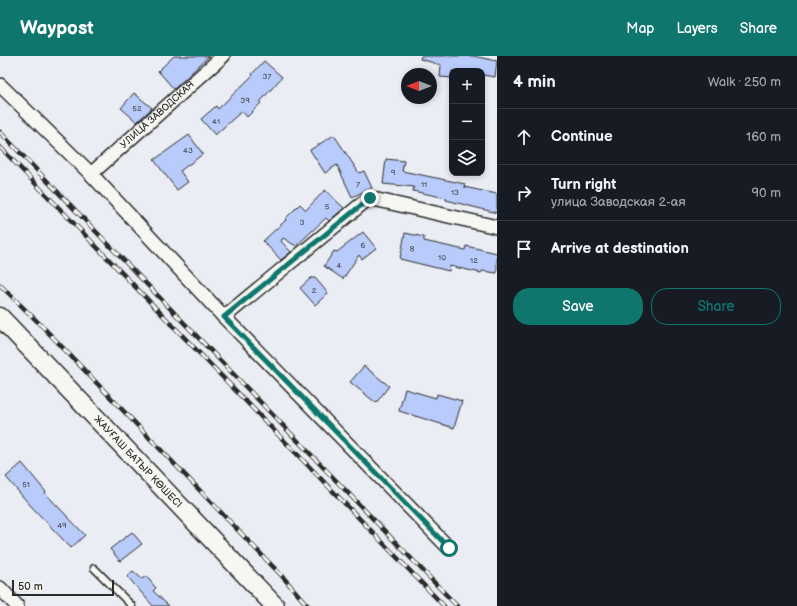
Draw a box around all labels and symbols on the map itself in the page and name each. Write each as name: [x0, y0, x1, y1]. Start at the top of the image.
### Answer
north arrow: [401, 68, 437, 104]
house number: 37: [263, 72, 271, 81]
street label: УЛИЦА ЗАВОДСКАЯ: [118, 78, 197, 151]
house number: 39: [240, 96, 250, 105]
house number: 52: [132, 104, 142, 113]
house number: 41: [212, 117, 220, 126]
house number: 43: [183, 146, 193, 155]
house number: 9: [391, 168, 396, 177]
house number: 7: [356, 180, 360, 189]
house number: 11: [421, 180, 427, 189]
house number: 13: [451, 188, 459, 197]
route end: [361, 189, 379, 207]
house number: 5: [325, 202, 330, 211]
house number: 3: [300, 218, 305, 227]
house number: 6: [361, 241, 366, 250]
house number: 8: [410, 244, 415, 253]
house number: 10: [438, 253, 446, 262]
house number: 12: [470, 256, 478, 265]
house number: 4: [337, 261, 342, 270]
house number: 2: [312, 286, 317, 295]
street label: ЖАУҒАШ БАТЫР КӨШЕСІ: [91, 413, 184, 510]
house number: 51: [22, 480, 30, 489]
house number: 49: [57, 521, 67, 530]
route start: [440, 539, 458, 557]
scale bar: [12, 578, 114, 597]

